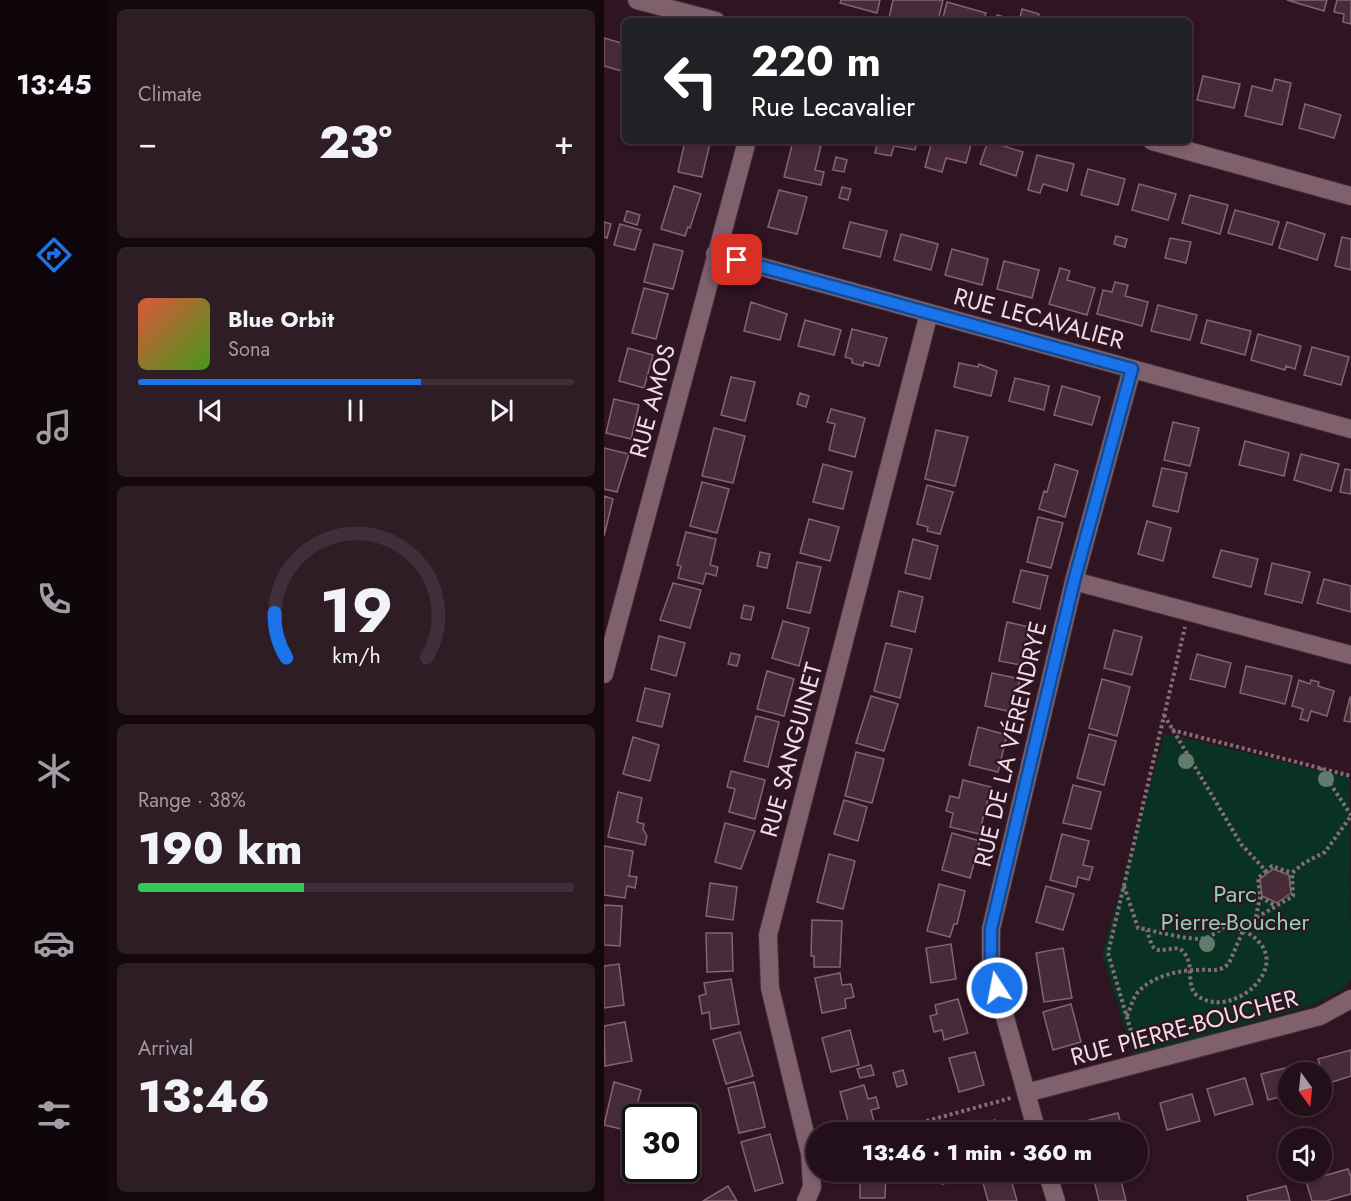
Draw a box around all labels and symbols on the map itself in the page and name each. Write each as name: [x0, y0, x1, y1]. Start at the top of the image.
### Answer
pin: [711, 234, 762, 285]
street label: RUE LECAVALIER: [950, 278, 1129, 358]
street label: RUE AMOS: [620, 340, 684, 462]
street label: RUE DE LA VÉRENDRYE: [965, 618, 1055, 870]
street label: RUE SANGUINET: [751, 659, 831, 841]
park label: Parc Pierre-Boucher: [1160, 876, 1310, 939]
position arrow: [965, 956, 1029, 1020]
street label: RUE PIERRE-BOUCHER: [1067, 980, 1302, 1074]
north arrow: [1278, 1062, 1332, 1116]
speed limit sign: 30: [622, 1104, 700, 1182]

